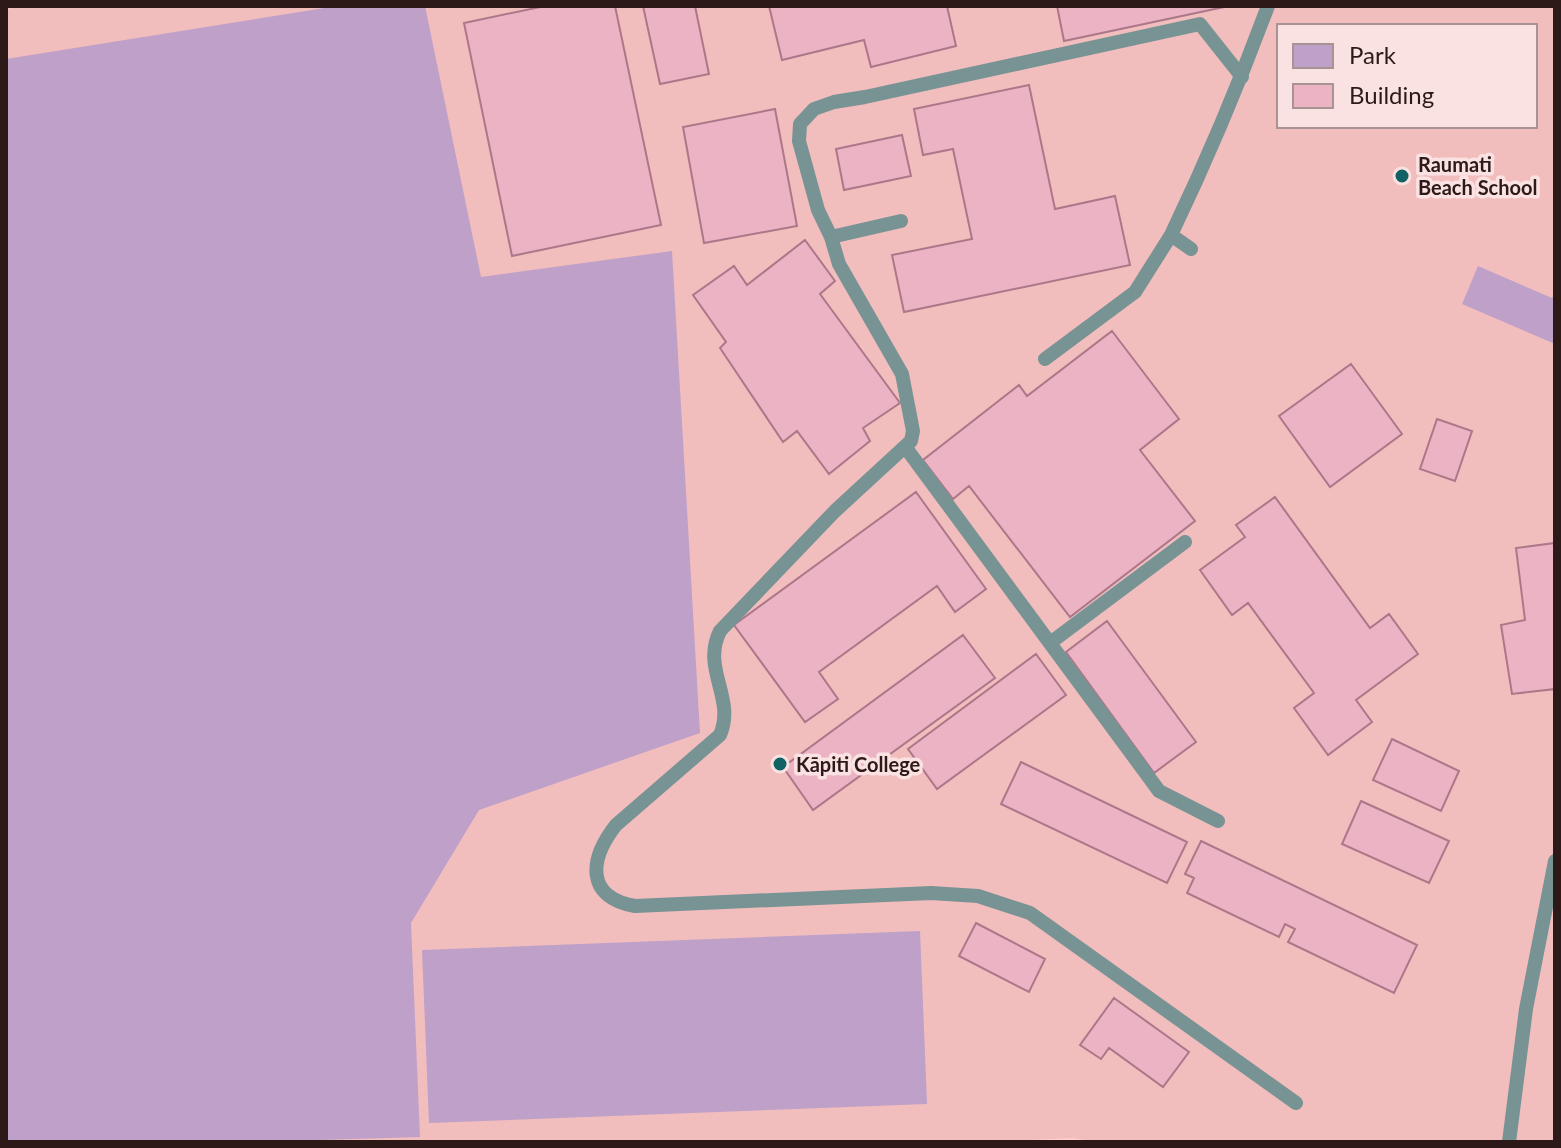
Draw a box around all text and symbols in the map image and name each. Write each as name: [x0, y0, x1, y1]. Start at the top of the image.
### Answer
legend: [1277, 24, 1537, 128]
text: Park: [1349, 40, 1397, 69]
text: Building: [1349, 80, 1434, 109]
place label: Raumati Beach School: [1418, 152, 1537, 199]
marker: Raumati Beach School: [1393, 167, 1411, 185]
place label: Kāpiti College: [796, 752, 921, 776]
marker: Kāpiti College: [771, 755, 789, 773]

